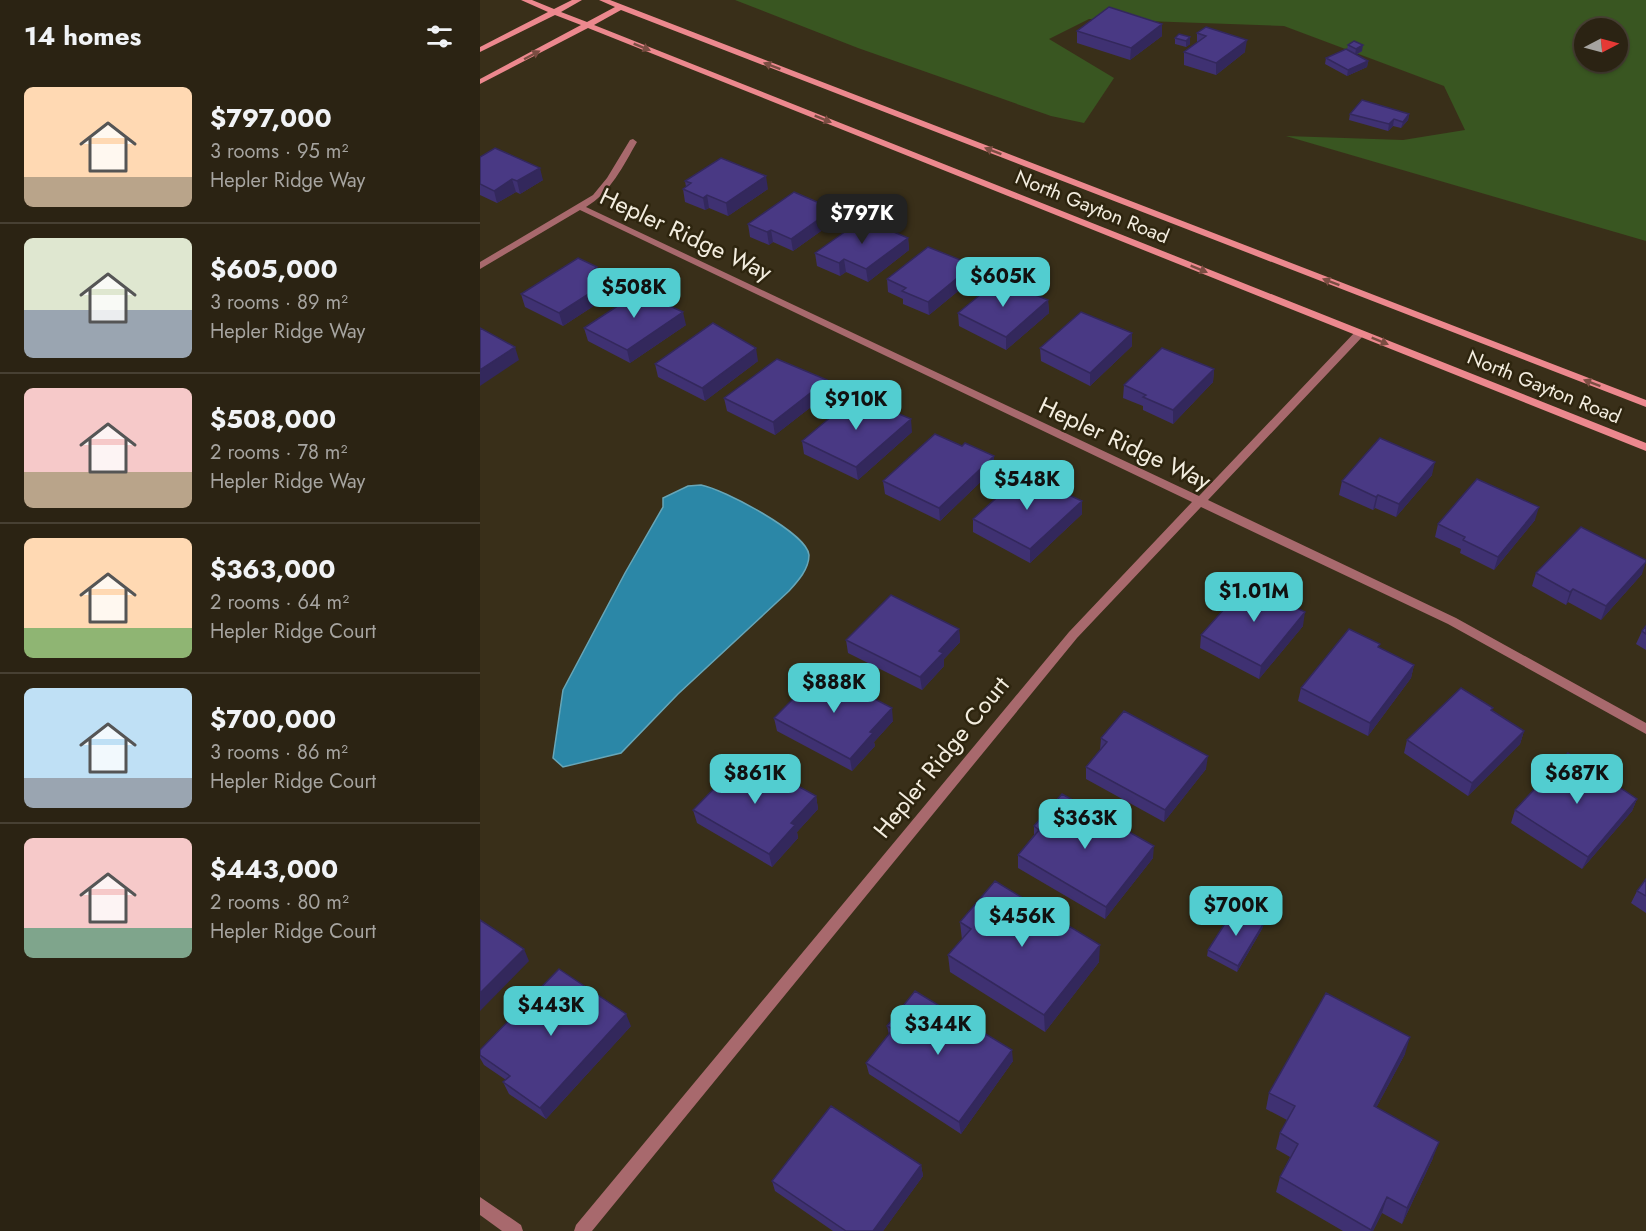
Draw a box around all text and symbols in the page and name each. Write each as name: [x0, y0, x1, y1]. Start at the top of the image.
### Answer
text: 14 homes: [24, 17, 141, 55]
north arrow: [1574, 18, 1628, 72]
map controls: [1574, 18, 1628, 72]
icon: filters: [423, 20, 456, 53]
one-way arrow: [633, 43, 651, 52]
one-way arrow: [523, 50, 540, 60]
one-way arrow: [763, 60, 781, 70]
text: $797,000: [210, 99, 332, 137]
icon: home: [72, 111, 144, 183]
one-way arrow: [814, 115, 832, 124]
text: 3 rooms · 95 m²: [210, 137, 348, 166]
one-way arrow: [984, 146, 1002, 155]
street label: North Gayton Road: [1011, 163, 1173, 251]
text: Hepler Ridge Way: [210, 166, 365, 195]
street label: Hepler Ridge Way: [594, 179, 778, 289]
pin: $797K: [820, 194, 904, 245]
text: $797K: [830, 199, 894, 228]
text: $605,000: [210, 250, 338, 288]
pin: $605K: [961, 257, 1045, 308]
icon: home: [72, 262, 144, 334]
text: $605K: [970, 262, 1036, 291]
one-way arrow: [1191, 264, 1209, 274]
pin: $508K: [592, 268, 676, 319]
text: $508K: [601, 273, 667, 302]
one-way arrow: [1322, 277, 1340, 287]
text: 3 rooms · 89 m²: [210, 288, 348, 317]
text: Hepler Ridge Way: [210, 317, 365, 346]
one-way arrow: [1372, 336, 1390, 346]
street label: North Gayton Road: [1463, 343, 1625, 431]
one-way arrow: [1582, 378, 1600, 388]
pin: $910K: [814, 380, 898, 431]
text: $910K: [824, 385, 888, 414]
street label: Hepler Ridge Way: [1033, 388, 1217, 498]
text: $508,000: [210, 400, 336, 438]
icon: home: [72, 412, 144, 484]
text: 2 rooms · 78 m²: [210, 438, 347, 467]
pin: $548K: [985, 460, 1069, 511]
text: $548K: [994, 465, 1060, 494]
text: Hepler Ridge Way: [210, 467, 365, 496]
text: $363,000: [210, 550, 336, 588]
icon: home: [72, 562, 144, 634]
pin: $1.01M: [1205, 572, 1303, 623]
text: $1.01M: [1219, 577, 1289, 606]
text: 2 rooms · 64 m²: [210, 588, 349, 617]
text: Hepler Ridge Court: [210, 617, 376, 646]
pin: $888K: [792, 663, 876, 714]
text: $888K: [802, 668, 866, 697]
street label: Hepler Ridge Court: [865, 668, 1017, 845]
text: $700,000: [210, 700, 336, 738]
icon: home: [72, 712, 144, 784]
text: 3 rooms · 86 m²: [210, 738, 348, 767]
pin: $861K: [713, 754, 797, 805]
pin: $687K: [1535, 754, 1619, 805]
text: $861K: [724, 759, 786, 788]
text: $687K: [1545, 759, 1609, 788]
text: Hepler Ridge Court: [210, 767, 376, 796]
pin: $363K: [1043, 799, 1127, 850]
text: $363K: [1053, 804, 1117, 833]
text: $443,000: [210, 850, 338, 888]
icon: home: [72, 862, 144, 934]
pin: $700K: [1194, 886, 1278, 937]
text: 2 rooms · 80 m²: [210, 888, 349, 917]
text: $700K: [1204, 891, 1268, 920]
pin: $456K: [980, 897, 1064, 948]
text: $456K: [989, 902, 1055, 931]
text: Hepler Ridge Court: [210, 917, 376, 946]
pin: $443K: [509, 986, 593, 1037]
text: $443K: [518, 991, 584, 1020]
pin: $344K: [896, 1005, 980, 1056]
text: $344K: [905, 1010, 971, 1039]

